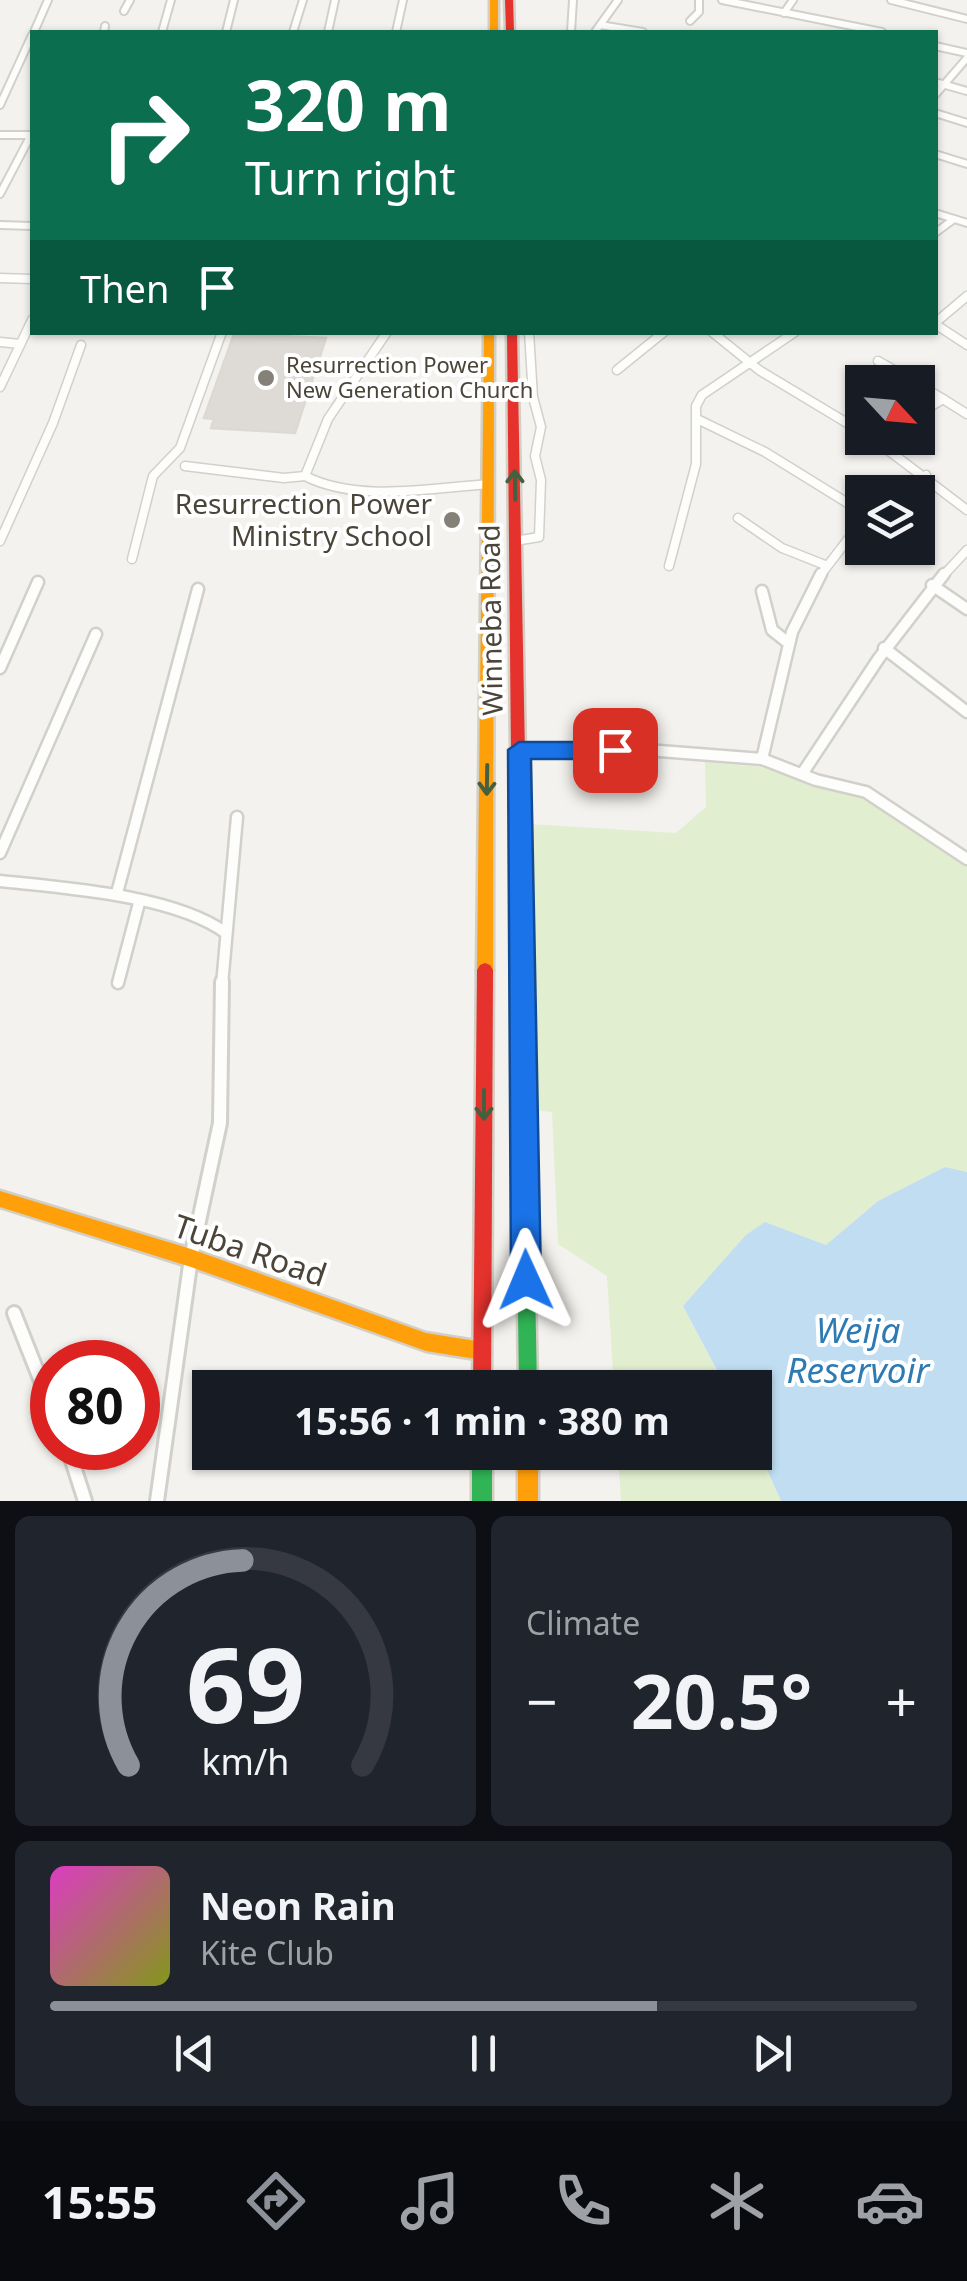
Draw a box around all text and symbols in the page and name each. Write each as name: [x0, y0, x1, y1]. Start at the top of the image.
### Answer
text: 320 m: [245, 56, 452, 152]
icon: right: [80, 70, 210, 200]
text: Turn right: [245, 147, 456, 208]
icon: arrive: [190, 260, 245, 315]
text: Then: [80, 262, 170, 314]
place label: Resurrection Power New Generation Church: [286, 349, 533, 404]
north arrow: [845, 365, 935, 455]
map controls: [845, 365, 935, 565]
marker: Resurrection Power New Generation Church: [255, 367, 277, 389]
one-way arrow: [505, 470, 524, 502]
button: layers: [845, 475, 935, 565]
place label: Resurrection Power Ministry School: [175, 484, 432, 554]
marker: Resurrection Power Ministry School: [441, 509, 463, 531]
street label: Winneba Road: [469, 524, 511, 716]
pin: [573, 708, 658, 793]
icon: arrive: [588, 723, 643, 778]
one-way arrow: [478, 762, 496, 795]
one-way arrow: [474, 1088, 494, 1120]
street label: Tuba Road: [168, 1203, 333, 1296]
position arrow: [474, 1228, 578, 1332]
water label: Weija Reservoir: [786, 1306, 932, 1393]
speed limit sign: 80: [30, 1340, 160, 1470]
text: 15:56 · 1 min · 380 m: [294, 1394, 670, 1446]
text: Climate: [526, 1601, 640, 1644]
text: 69: [186, 1612, 305, 1753]
text: 20.5°: [631, 1649, 812, 1751]
text: −: [526, 1663, 557, 1738]
text: +: [886, 1663, 917, 1738]
text: km/h: [202, 1737, 289, 1785]
text: Neon Rain: [200, 1879, 396, 1931]
text: Kite Club: [200, 1931, 334, 1974]
icon: previous: [167, 2026, 222, 2081]
icon: pause: [456, 2026, 511, 2081]
icon: next: [745, 2026, 800, 2081]
icon: directions: [241, 2166, 311, 2236]
icon: music: [395, 2166, 465, 2236]
icon: phone: [548, 2166, 618, 2236]
icon: climate: [702, 2166, 772, 2236]
icon: car: [855, 2166, 925, 2236]
text: 15:55: [42, 2171, 157, 2232]

